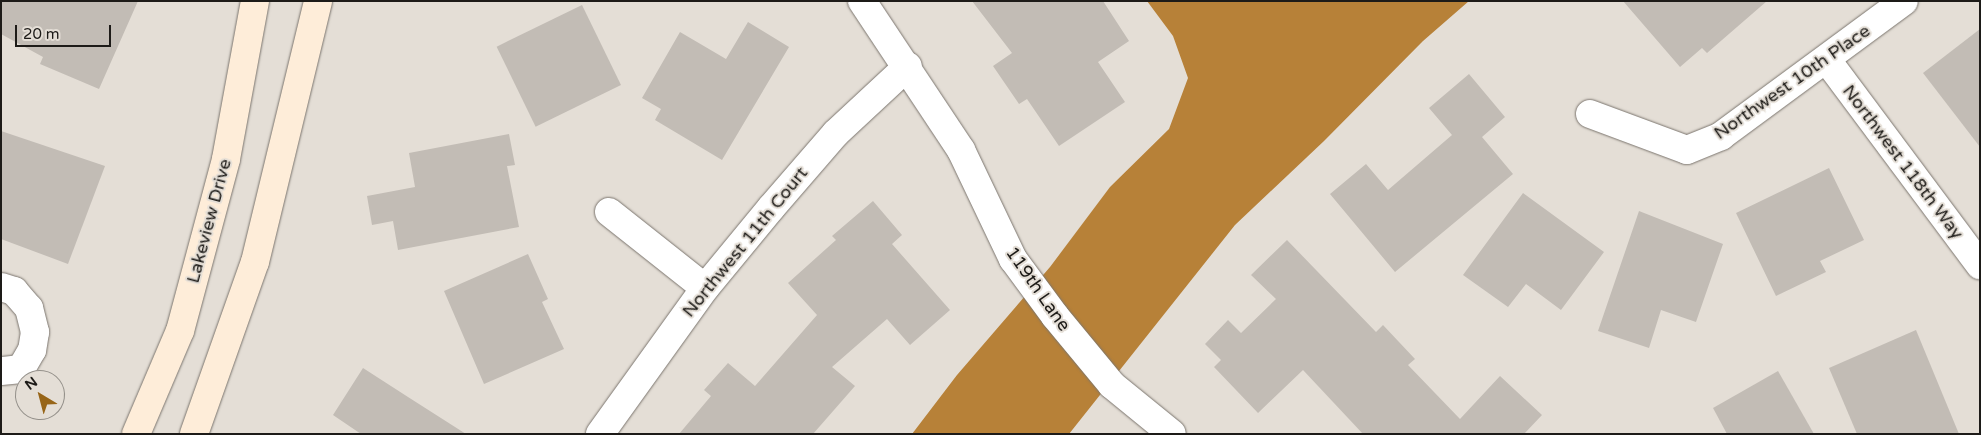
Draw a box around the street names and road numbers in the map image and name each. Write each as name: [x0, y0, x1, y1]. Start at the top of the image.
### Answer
street label: Northwest 10th Place: [1710, 20, 1874, 144]
street label: Northwest 118th Way: [1838, 81, 1968, 243]
street label: Lakeview Drive: [182, 157, 236, 285]
street label: Northwest 11th Court: [678, 162, 812, 322]
street label: 119th Lane: [1001, 243, 1075, 335]

